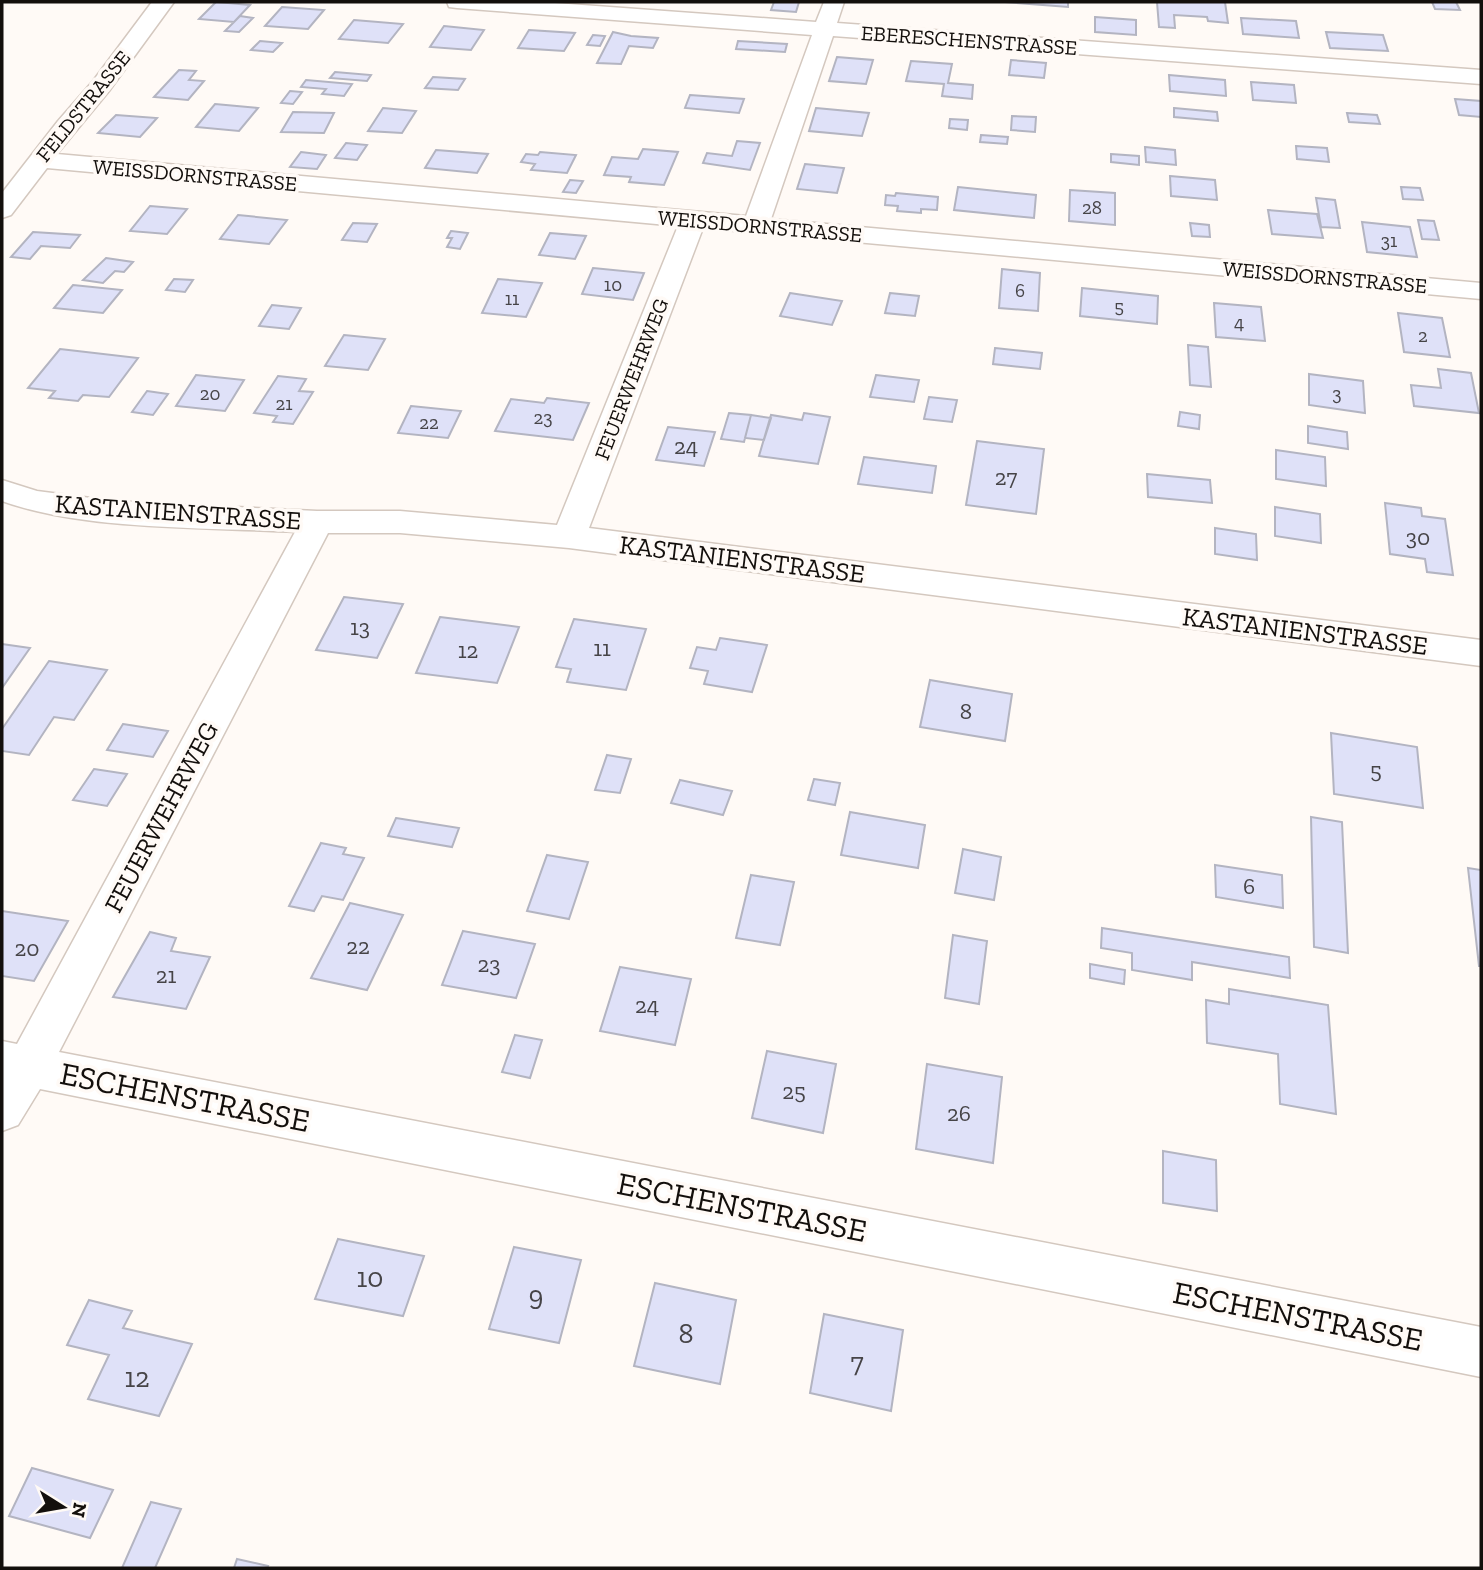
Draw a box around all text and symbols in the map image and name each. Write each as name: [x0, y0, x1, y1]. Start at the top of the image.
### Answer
street label: EBERESCHENSTRASSE: [860, 20, 1078, 60]
street label: FELDSTRASSE: [31, 45, 135, 167]
street label: WEISSDORNSTRASSE: [92, 154, 298, 196]
house number: 28: [1082, 196, 1102, 219]
street label: WEISSDORNSTRASSE: [657, 205, 863, 247]
house number: 31: [1381, 229, 1397, 252]
street label: WEISSDORNSTRASSE: [1222, 256, 1428, 298]
house number: 10: [604, 273, 622, 296]
house number: 6: [1015, 279, 1025, 302]
house number: 11: [505, 287, 519, 310]
street label: FEUERWEHRWEG: [589, 295, 673, 463]
house number: 5: [1114, 295, 1124, 318]
house number: 4: [1234, 311, 1244, 334]
house number: 2: [1418, 324, 1428, 347]
house number: 20: [200, 382, 220, 405]
house number: 3: [1332, 382, 1342, 405]
house number: 21: [275, 392, 293, 415]
house number: 23: [533, 406, 553, 429]
house number: 22: [419, 411, 439, 434]
house number: 24: [674, 432, 698, 460]
house number: 27: [995, 463, 1018, 491]
street label: KASTANIENSTRASSE: [54, 487, 302, 537]
house number: 30: [1406, 523, 1430, 551]
street label: KASTANIENSTRASSE: [618, 528, 866, 590]
street label: KASTANIENSTRASSE: [1181, 600, 1429, 662]
house number: 13: [350, 613, 370, 641]
house number: 11: [593, 634, 611, 662]
house number: 12: [458, 636, 478, 664]
house number: 8: [960, 697, 972, 725]
street label: FEUERWEHRWEG: [97, 716, 225, 918]
house number: 5: [1370, 756, 1382, 784]
house number: 6: [1243, 872, 1255, 900]
house number: 22: [346, 932, 370, 960]
house number: 20: [14, 934, 40, 962]
house number: 23: [477, 950, 501, 978]
house number: 21: [156, 961, 176, 989]
house number: 24: [635, 991, 659, 1019]
street label: ESCHENSTRASSE: [57, 1054, 313, 1140]
house number: 25: [782, 1077, 806, 1105]
house number: 26: [947, 1099, 971, 1127]
street label: ESCHENSTRASSE: [614, 1164, 870, 1250]
house number: 10: [357, 1261, 383, 1294]
street label: ESCHENSTRASSE: [1170, 1273, 1426, 1359]
house number: 9: [529, 1279, 543, 1312]
house number: 8: [678, 1317, 694, 1350]
house number: 7: [850, 1346, 864, 1379]
house number: 12: [124, 1361, 150, 1394]
north arrow: [28, 1472, 98, 1542]
text: N: [67, 1501, 92, 1519]

